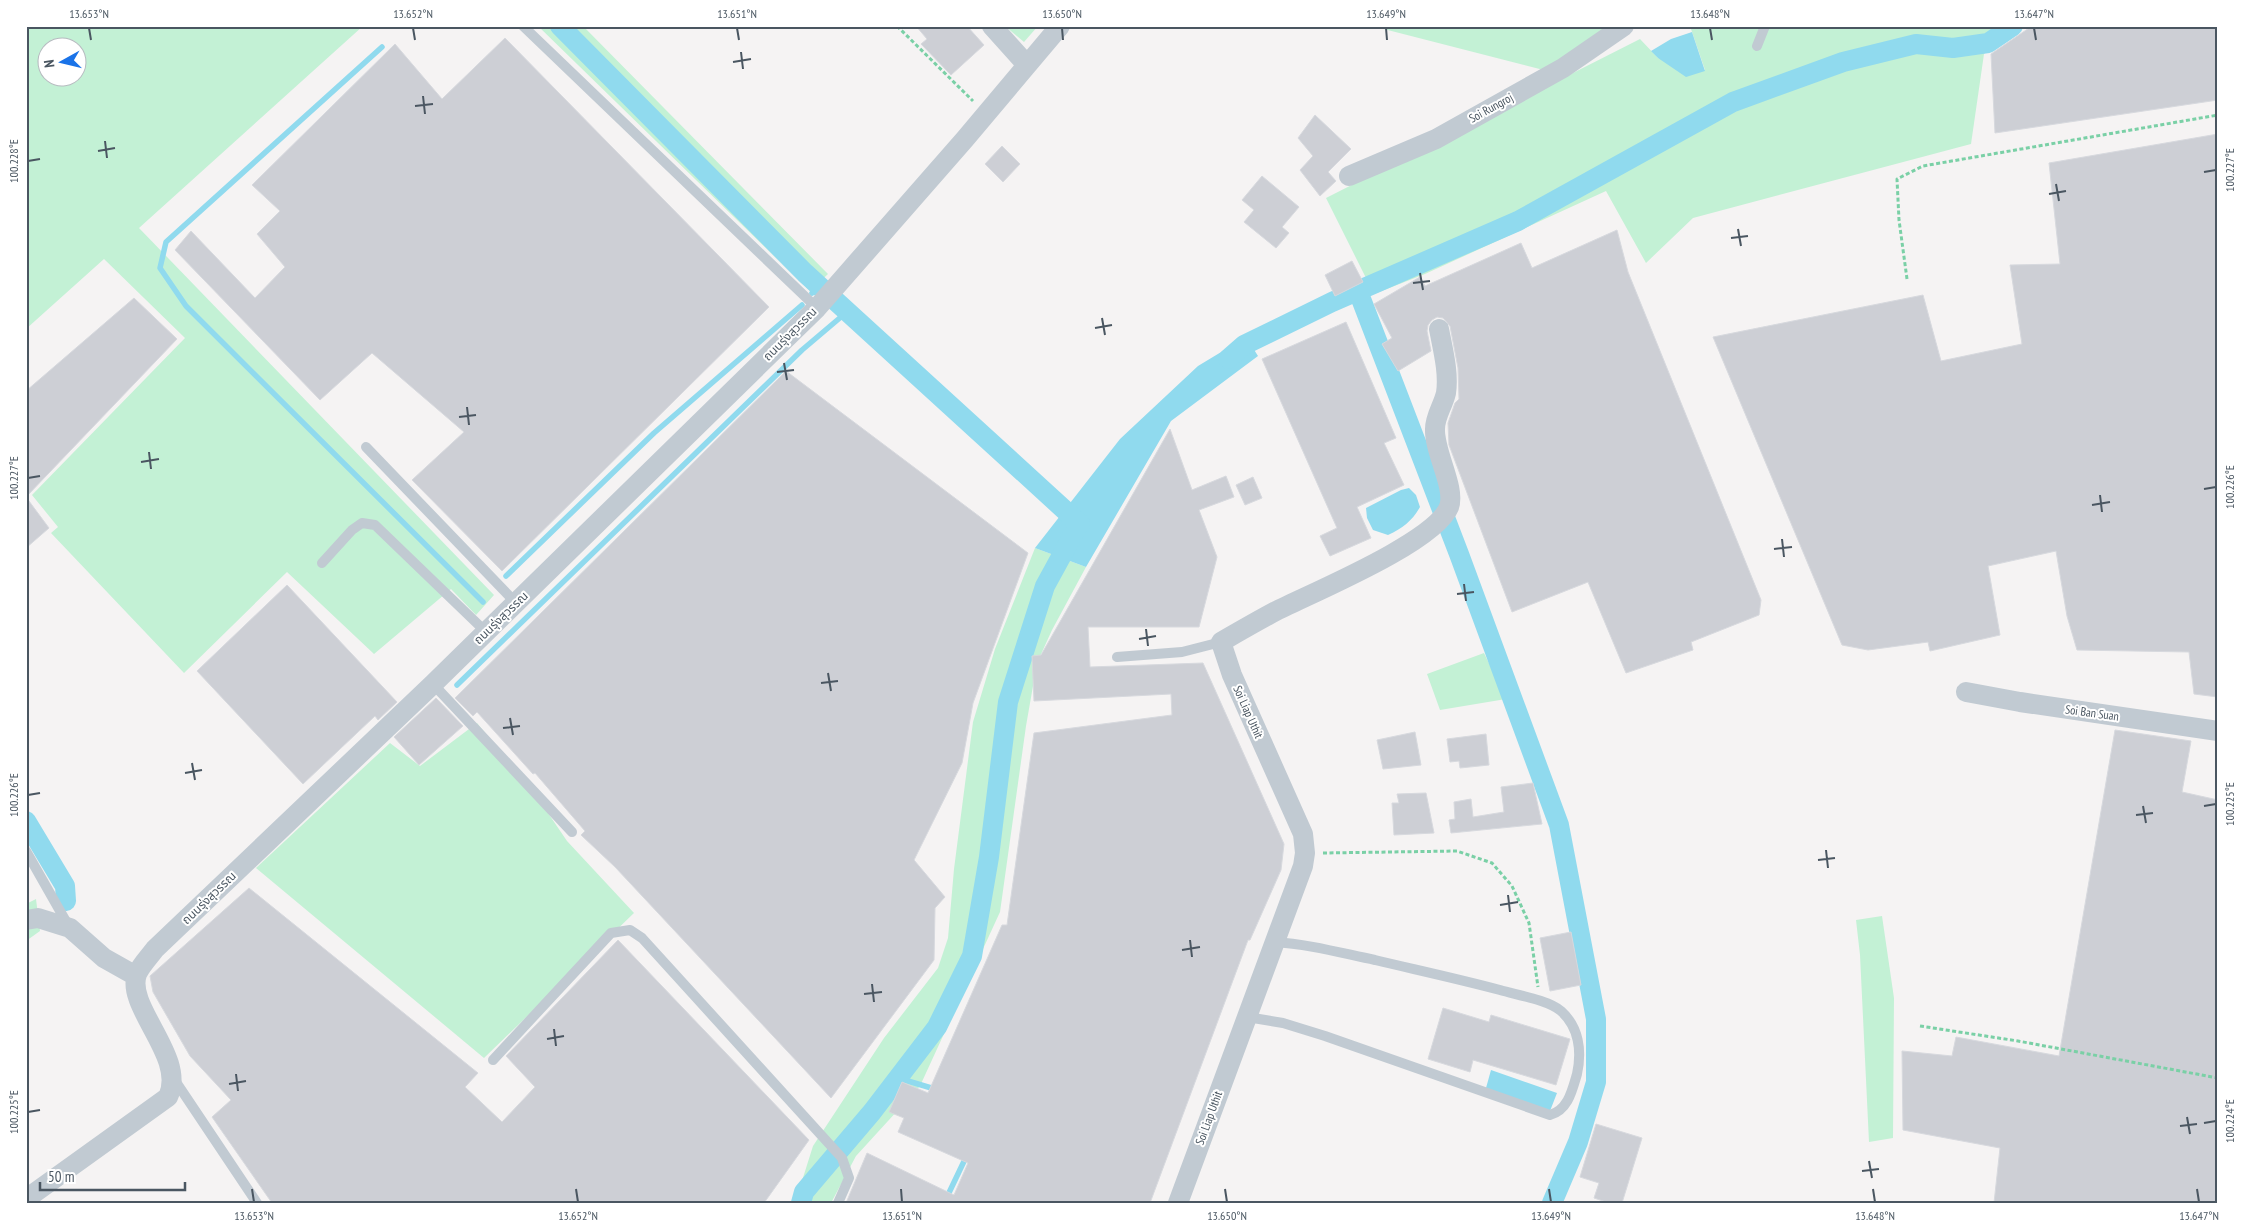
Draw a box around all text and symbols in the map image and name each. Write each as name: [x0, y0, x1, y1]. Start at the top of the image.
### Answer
text: 13.653°N: [69, 6, 109, 21]
text: 13.652°N: [393, 6, 433, 21]
text: 13.651°N: [717, 6, 757, 21]
text: 13.650°N: [1042, 6, 1082, 21]
text: 13.649°N: [1366, 6, 1406, 21]
text: 13.648°N: [1690, 6, 1730, 21]
text: 13.647°N: [2014, 6, 2054, 21]
north arrow: [38, 38, 88, 88]
text: N: [40, 59, 59, 69]
street label: Soi Rungroj: [1466, 89, 1515, 126]
text: 100.228°E: [6, 139, 21, 183]
text: 100.227°E: [2222, 148, 2237, 192]
street label: ถนนรุ่งสุวรรณ: [760, 304, 820, 364]
text: 100.227°E: [6, 456, 21, 500]
text: 100.226°E: [2222, 465, 2237, 509]
street label: ถนนรุ่งสุวรรณ: [470, 588, 531, 647]
street label: Soi Liap Uthit: [1230, 683, 1267, 741]
street label: Soi Ban Suan: [2064, 701, 2120, 724]
text: 100.226°E: [6, 773, 21, 817]
text: 100.225°E: [2222, 782, 2237, 826]
street label: ถนนรุ่งสุวรรณ: [178, 868, 239, 927]
street label: Soi Liap Uthit: [1192, 1088, 1225, 1147]
text: 100.225°E: [6, 1090, 21, 1134]
text: 100.224°E: [2222, 1099, 2237, 1143]
scale bar: [40, 1159, 185, 1191]
text: 50 m: [48, 1167, 74, 1186]
text: 13.653°N: [234, 1208, 274, 1223]
text: 13.652°N: [558, 1208, 598, 1223]
text: 13.651°N: [882, 1208, 922, 1223]
text: 13.650°N: [1207, 1208, 1247, 1223]
text: 13.649°N: [1531, 1208, 1571, 1223]
text: 13.648°N: [1855, 1208, 1895, 1223]
text: 13.647°N: [2179, 1208, 2219, 1223]

